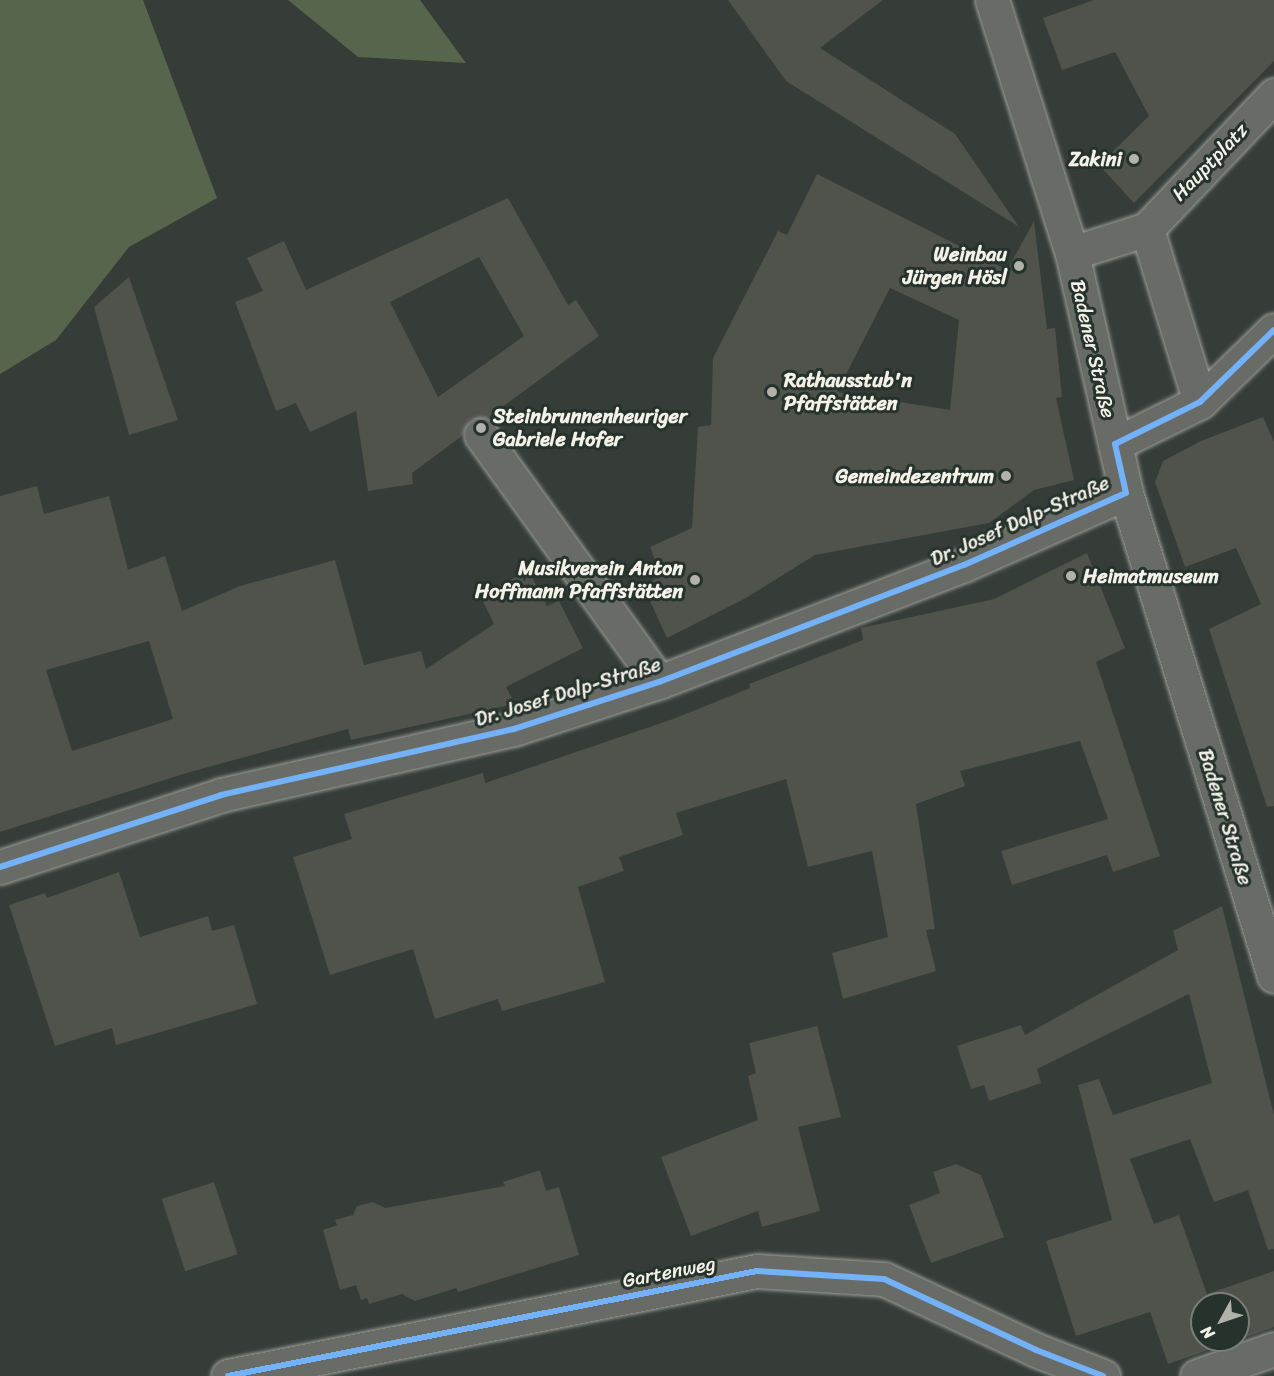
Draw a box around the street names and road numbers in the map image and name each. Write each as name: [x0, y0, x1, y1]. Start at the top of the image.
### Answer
street label: Hauptplatz: [1167, 118, 1253, 206]
street label: Badener Straße: [1065, 278, 1121, 420]
street label: Dr. Josef Dolp-Straße: [927, 471, 1113, 571]
street label: Dr. Josef Dolp-Straße: [472, 652, 664, 732]
street label: Badener Straße: [1193, 746, 1257, 888]
street label: Gartenweg: [621, 1251, 717, 1293]

